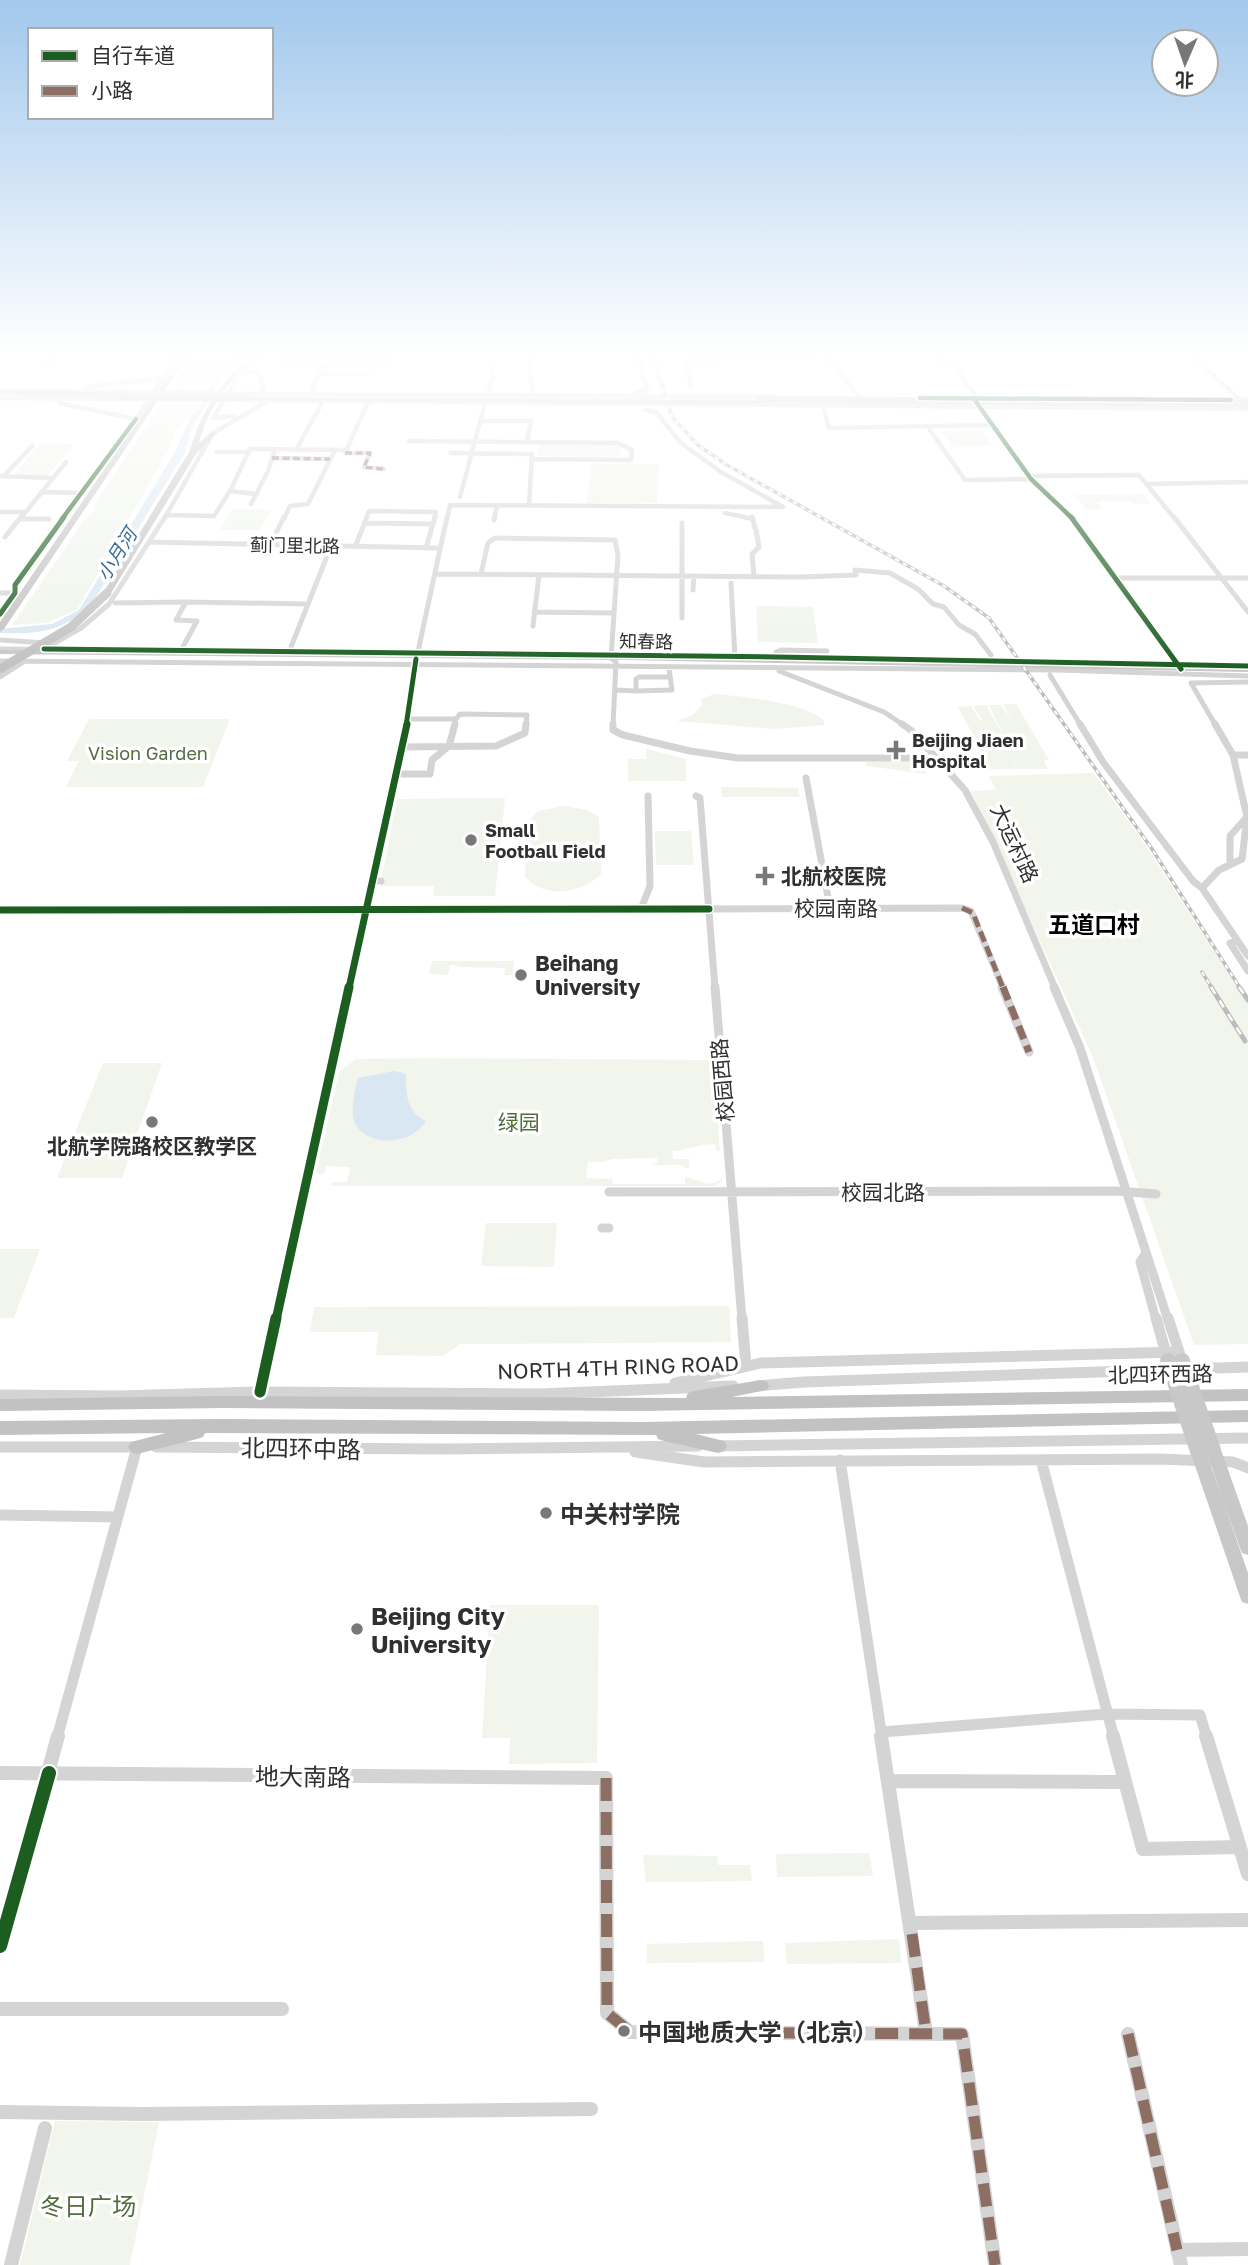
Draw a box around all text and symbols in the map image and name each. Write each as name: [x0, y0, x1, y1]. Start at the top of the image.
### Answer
legend: [28, 28, 273, 119]
north arrow: [1150, 28, 1220, 98]
text: 自行车道: [91, 42, 175, 68]
text: 北: [1174, 69, 1194, 92]
text: 小路: [91, 77, 133, 103]
water label: 小月河: [91, 520, 143, 584]
street label: 蓟门里北路: [250, 533, 340, 557]
street label: 知春路: [619, 630, 673, 652]
place label: Beijing Jiaen Hospital: [912, 729, 1024, 772]
marker: Beijing Jiaen Hospital: [886, 740, 906, 760]
park label: Vision Garden: [88, 742, 208, 764]
street label: 大运村路: [985, 799, 1045, 887]
place label: Small Football Field: [485, 819, 606, 862]
marker: Small Football Field: [463, 832, 479, 848]
place label: 北航校医院: [781, 863, 886, 889]
marker: 北航校医院: [755, 866, 775, 886]
street label: 校园南路: [794, 895, 878, 921]
district label: 五道口村: [1048, 910, 1140, 938]
place label: Beihang University: [535, 950, 641, 1000]
marker: Beihang University: [513, 967, 529, 983]
street label: 校园西路: [705, 1037, 739, 1123]
park label: 绿园: [498, 1109, 540, 1135]
marker: 北航学院路校区教学区: [144, 1114, 160, 1130]
place label: 北航学院路校区教学区: [47, 1133, 257, 1159]
street label: 校园北路: [841, 1179, 925, 1205]
street label: NORTH 4TH RING ROAD: [497, 1350, 739, 1384]
street label: 北四环西路: [1107, 1360, 1213, 1388]
street label: 北四环中路: [241, 1432, 361, 1464]
place label: 中关村学院: [560, 1499, 680, 1528]
marker: 中关村学院: [538, 1505, 554, 1521]
place label: Beijing City University: [371, 1601, 506, 1658]
marker: Beijing City University: [349, 1621, 365, 1637]
street label: 地大南路: [255, 1761, 351, 1791]
place label: 中国地质大学（北京）: [638, 2017, 878, 2046]
marker: 中国地质大学（北京）: [616, 2023, 632, 2039]
park label: 冬日广场: [40, 2191, 136, 2220]

